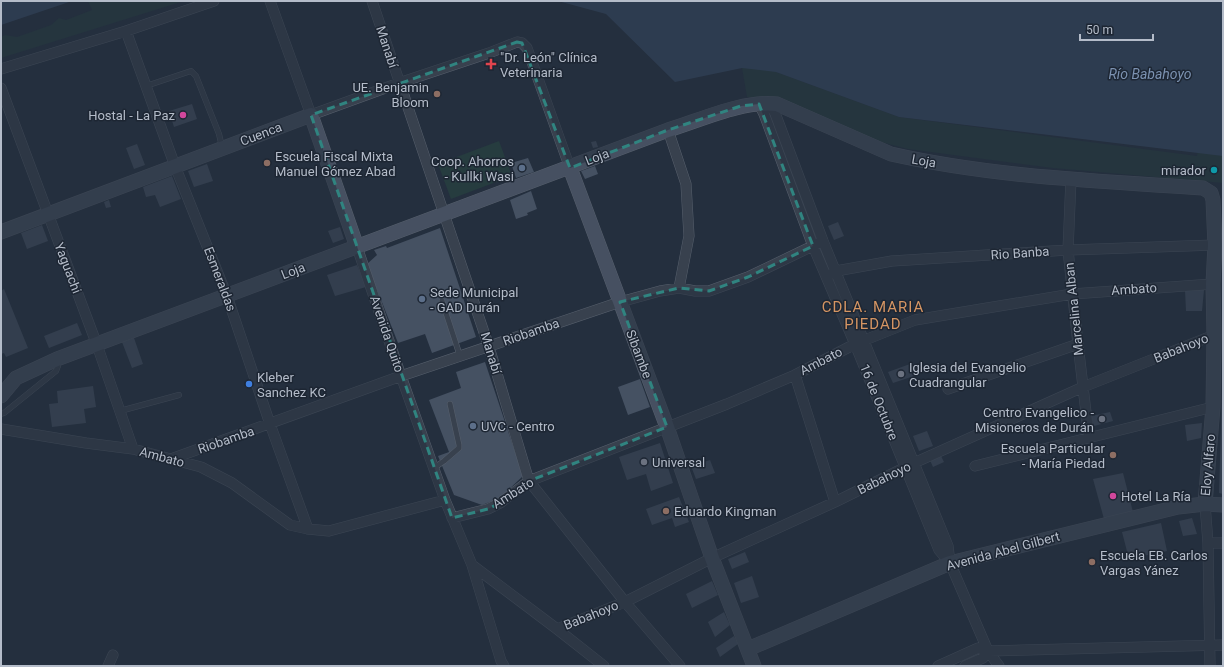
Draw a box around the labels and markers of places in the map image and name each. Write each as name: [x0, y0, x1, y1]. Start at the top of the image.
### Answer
place label: "Dr. León" Clínica Veterinaria: [500, 50, 597, 80]
marker: "Dr. León" Clínica Veterinaria: [485, 58, 497, 70]
place label: UE. Benjamin Bloom: [352, 80, 429, 110]
marker: UE. Benjamin Bloom: [432, 89, 442, 99]
place label: Hostal - La Paz: [88, 108, 176, 123]
marker: Hostal - La Paz: [178, 110, 188, 120]
place label: Escuela Fiscal Mixta Manuel Gómez Abad: [275, 149, 395, 179]
place label: Coop. Ahorros - Kullki Wasi: [431, 154, 514, 184]
marker: Escuela Fiscal Mixta Manuel Gómez Abad: [262, 158, 272, 168]
marker: Coop. Ahorros - Kullki Wasi: [517, 163, 527, 173]
place label: mirador: [1161, 163, 1207, 178]
marker: mirador: [1209, 165, 1219, 175]
place label: Sede Municipal - GAD Durán: [430, 285, 518, 315]
marker: Sede Municipal - GAD Durán: [417, 294, 427, 304]
place label: Iglesia del Evangelio Cuadrangular: [909, 360, 1026, 390]
marker: Iglesia del Evangelio Cuadrangular: [896, 369, 906, 379]
place label: Kleber Sanchez KC: [257, 370, 326, 400]
marker: Kleber Sanchez KC: [244, 379, 254, 389]
place label: Centro Evangelico - Misioneros de Durán: [975, 405, 1094, 435]
marker: Centro Evangelico - Misioneros de Durán: [1097, 414, 1107, 424]
place label: UVC - Centro: [481, 419, 555, 434]
marker: UVC - Centro: [468, 421, 478, 431]
place label: Escuela Particular - María Piedad: [1001, 441, 1106, 471]
marker: Escuela Particular - María Piedad: [1108, 450, 1118, 460]
place label: Universal: [652, 455, 705, 470]
marker: Universal: [639, 457, 649, 467]
place label: Hotel La Ría: [1121, 489, 1191, 504]
marker: Hotel La Ría: [1108, 491, 1118, 501]
place label: Eduardo Kingman: [674, 504, 777, 519]
marker: Eduardo Kingman: [661, 506, 671, 516]
place label: Escuela EB. Carlos Vargas Yánez: [1100, 548, 1208, 578]
marker: Escuela EB. Carlos Vargas Yánez: [1087, 557, 1097, 567]

